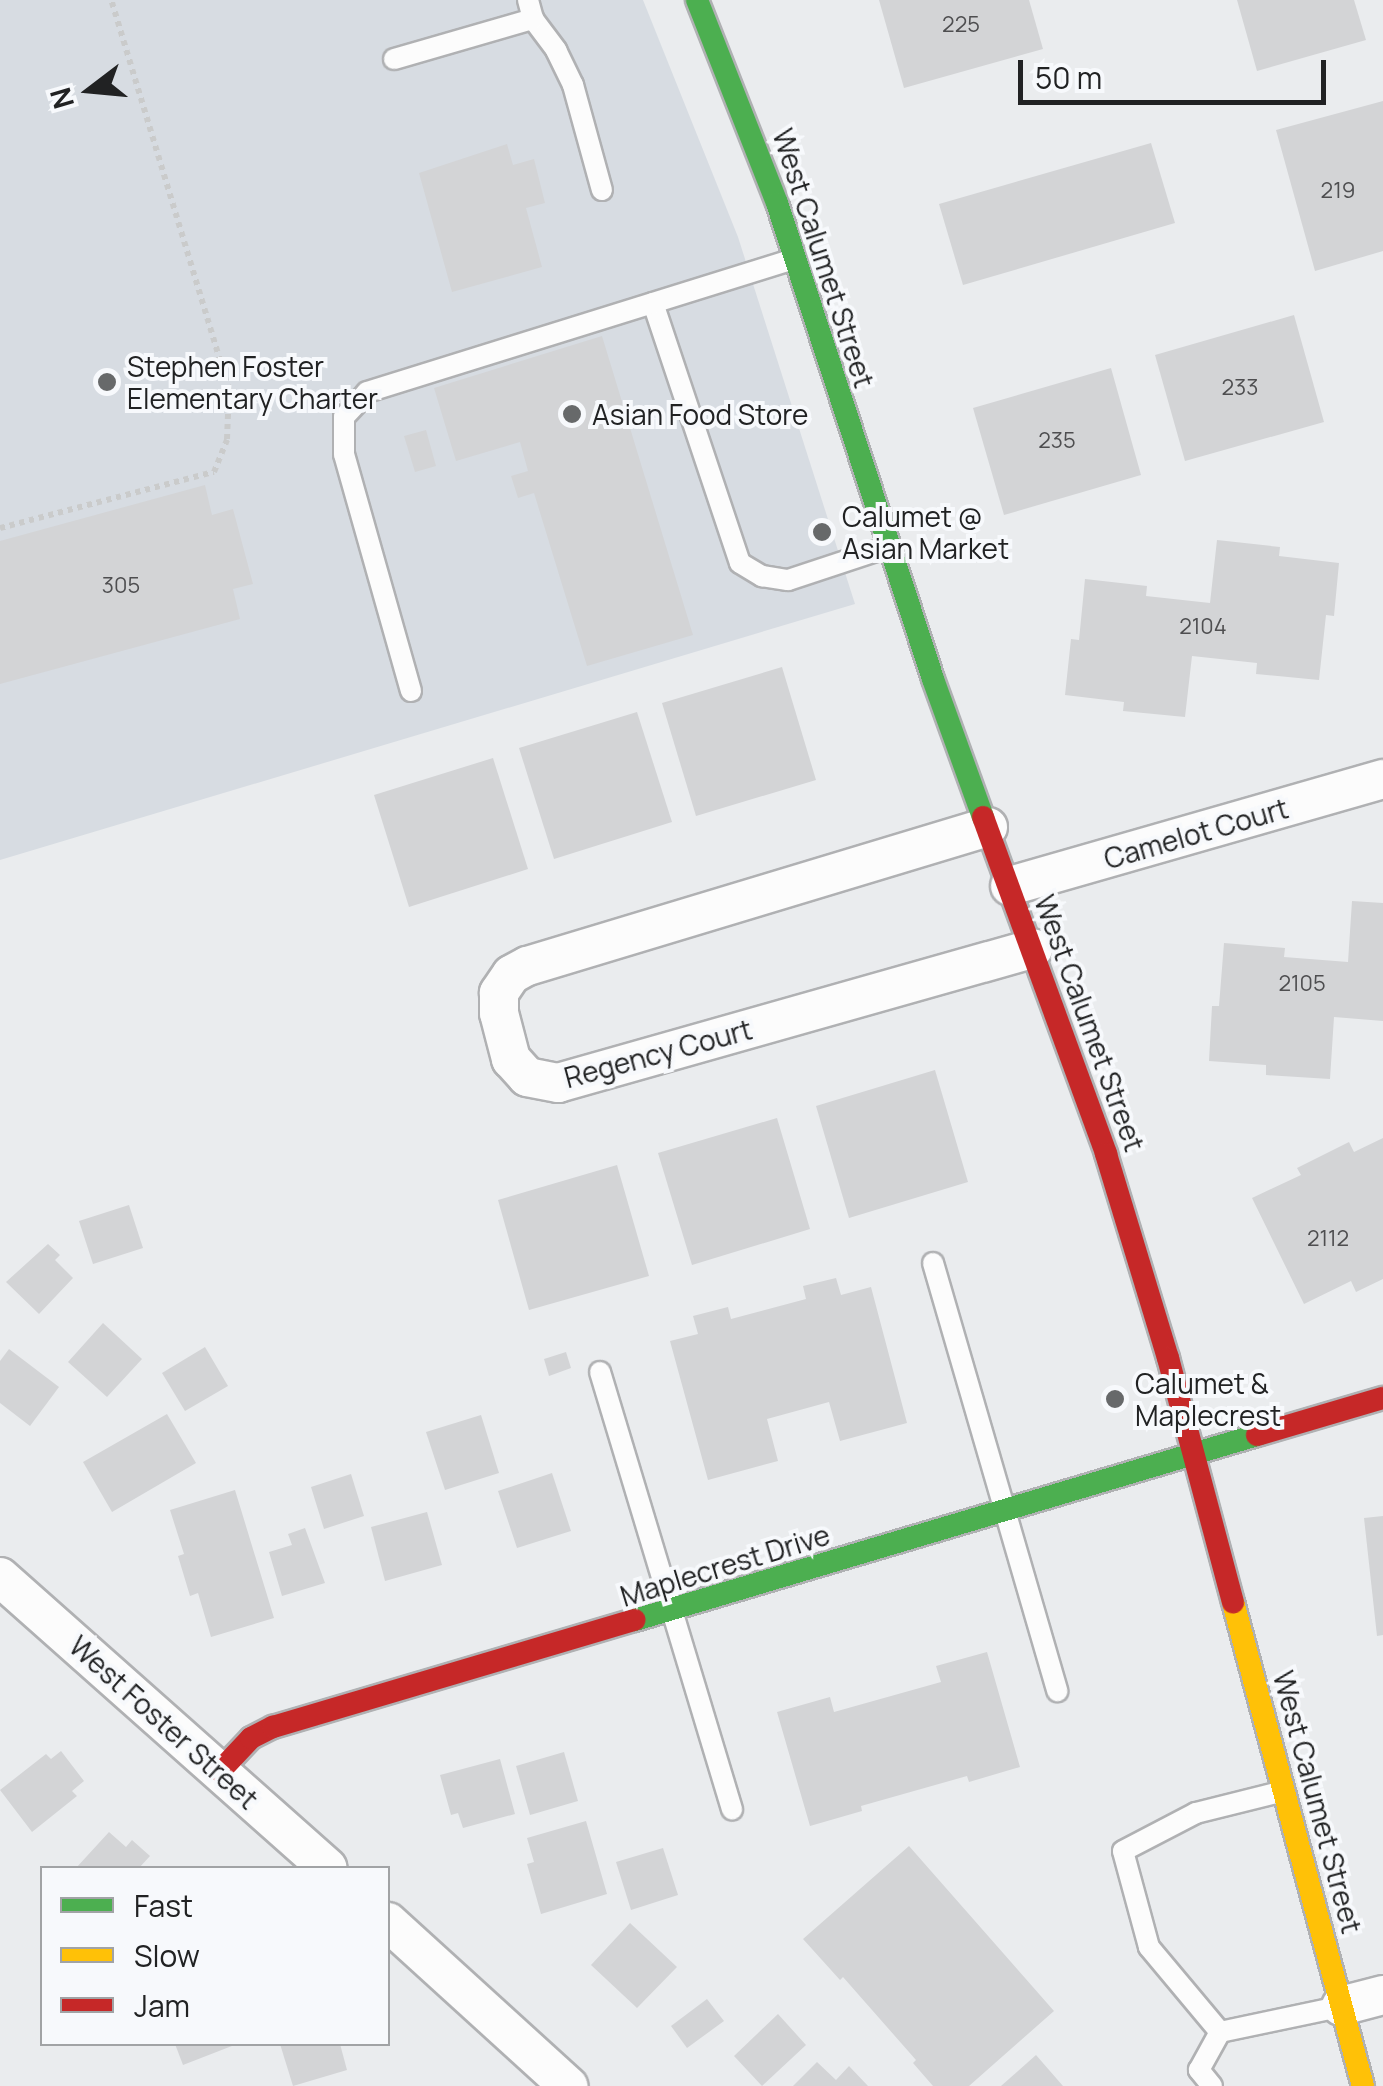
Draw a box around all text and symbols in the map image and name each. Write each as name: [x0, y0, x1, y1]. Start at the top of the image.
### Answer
house number: 225: [942, 12, 980, 38]
north arrow: [40, 40, 140, 140]
scale bar: [1023, 40, 1330, 102]
text: 50 m: [1035, 57, 1102, 98]
text: N: [40, 83, 82, 113]
street label: West Calumet Street: [766, 124, 882, 392]
house number: 219: [1321, 178, 1355, 204]
place label: Stephen Foster Elementary Charter: [127, 349, 378, 415]
marker: Stephen Foster Elementary Charter: [96, 371, 118, 393]
house number: 233: [1222, 375, 1258, 401]
place label: Asian Food Store: [592, 397, 808, 431]
marker: Asian Food Store: [561, 403, 583, 425]
house number: 235: [1038, 428, 1076, 454]
place label: Calumet @ Asian Market: [842, 499, 1009, 565]
marker: Calumet @ Asian Market: [811, 521, 833, 543]
house number: 305: [102, 573, 140, 599]
house number: 2104: [1179, 614, 1227, 640]
street label: Camelot Court: [1100, 791, 1292, 875]
street label: West Calumet Street: [1028, 890, 1152, 1156]
house number: 2105: [1278, 971, 1326, 997]
street label: Regency Court: [560, 1012, 756, 1094]
house number: 2112: [1307, 1226, 1349, 1252]
place label: Calumet & Maplecrest: [1135, 1366, 1281, 1432]
marker: Calumet & Maplecrest: [1104, 1388, 1126, 1410]
street label: Maplecrest Drive: [616, 1517, 834, 1613]
street label: West Foster Street: [63, 1629, 265, 1815]
street label: West Calumet Street: [1267, 1667, 1369, 1937]
legend: [40, 1866, 390, 2046]
text: Fast: [134, 1885, 193, 1926]
text: Slow: [134, 1935, 200, 1976]
text: Jam: [134, 1985, 190, 2026]

